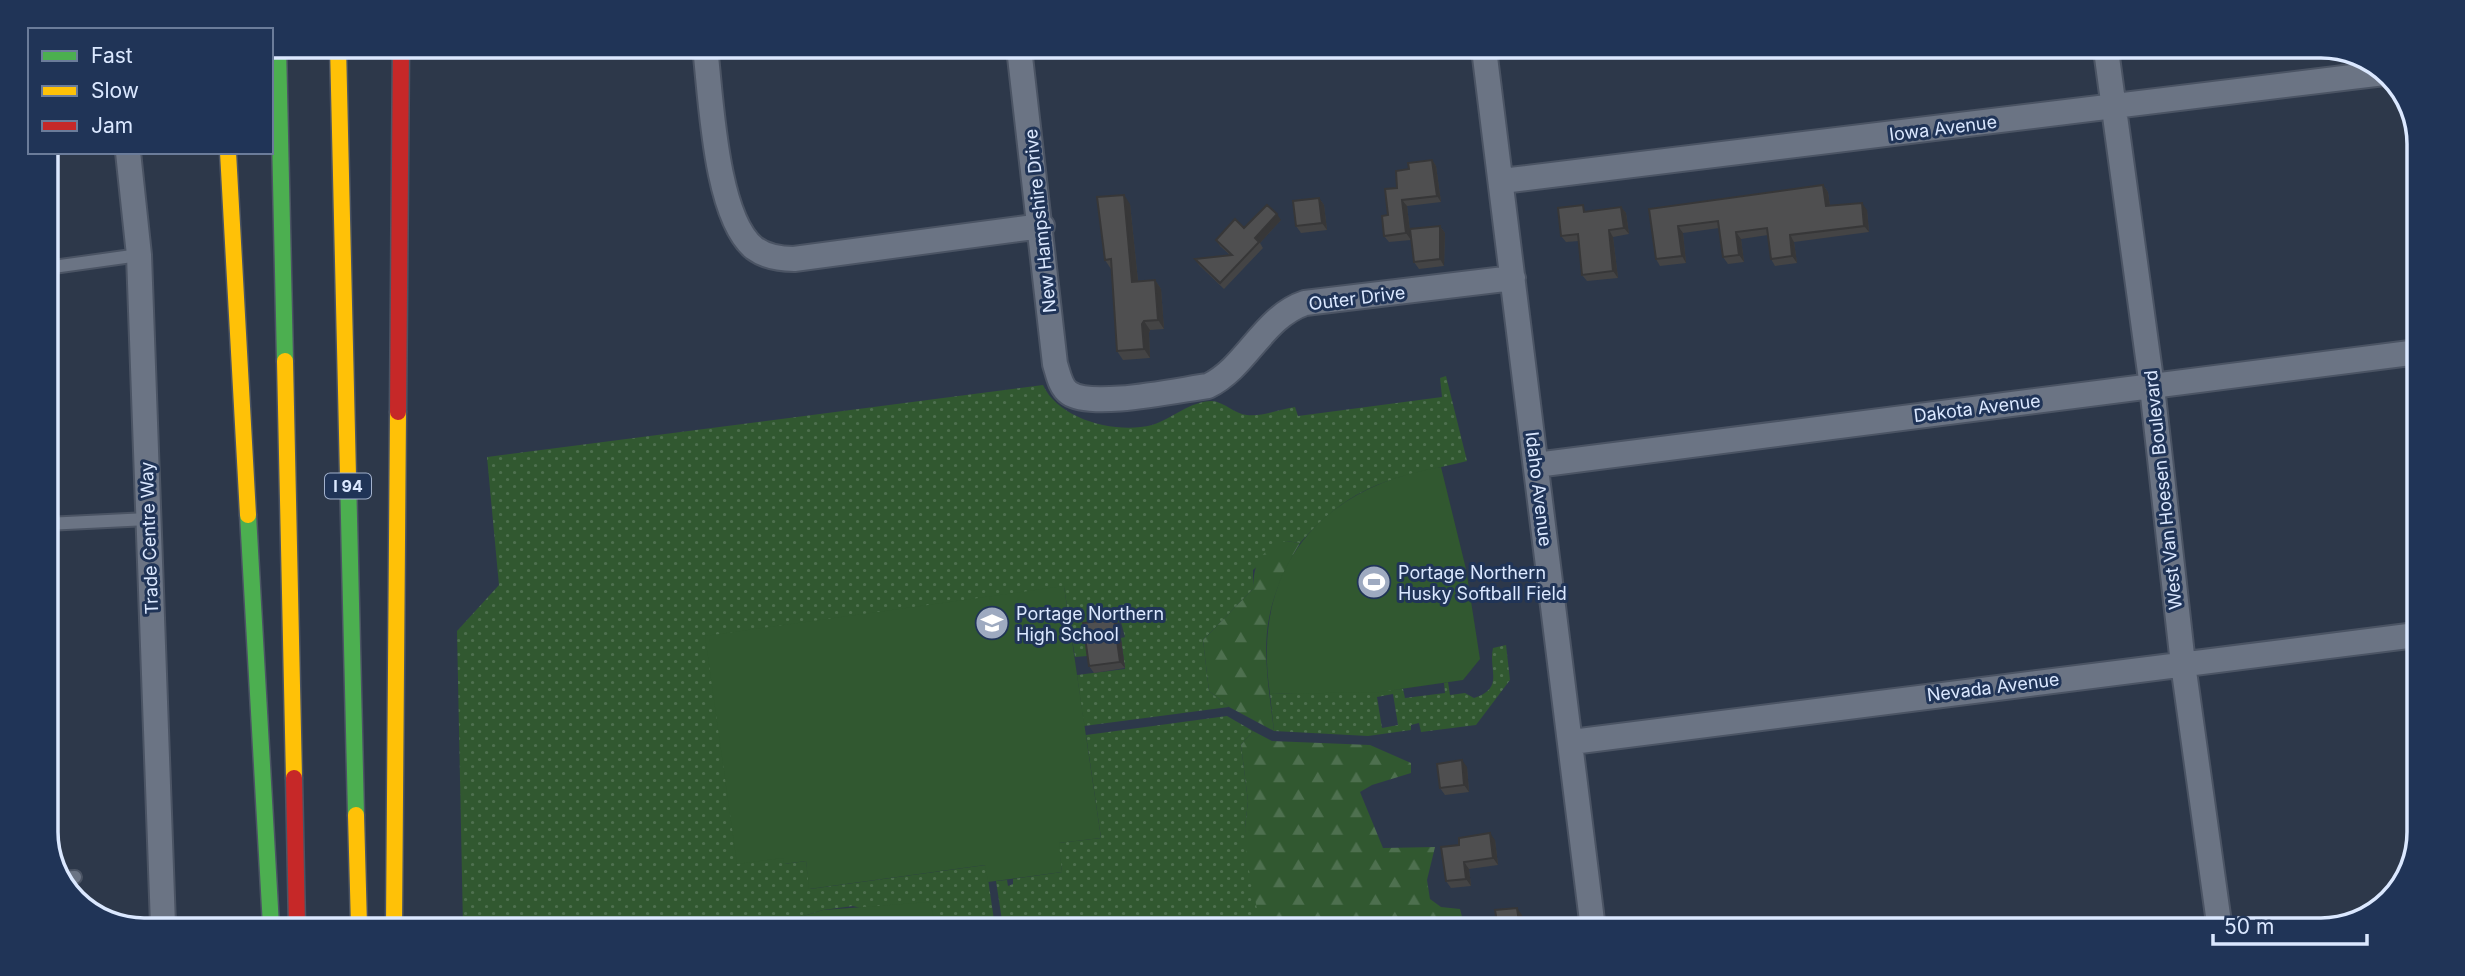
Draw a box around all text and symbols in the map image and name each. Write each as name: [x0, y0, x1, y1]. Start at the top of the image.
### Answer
legend: [28, 28, 273, 154]
text: Fast: [91, 43, 133, 68]
text: Slow: [91, 78, 139, 103]
street label: Iowa Avenue: [1888, 111, 1998, 145]
text: Jam: [91, 113, 133, 138]
street label: New Hampshire Drive: [1020, 128, 1060, 314]
street label: Outer Drive: [1308, 282, 1406, 314]
street label: West Van Hoesen Boulevard: [2140, 369, 2186, 611]
street label: Dakota Avenue: [1912, 390, 2042, 426]
street label: Idaho Avenue: [1522, 430, 1556, 548]
street label: Trade Centre Way: [136, 461, 162, 615]
road number: I 94: [325, 474, 371, 499]
place label: Portage Northern Husky Softball Field: [1398, 562, 1567, 604]
sports icon: Portage Northern Husky Softball Field: [1355, 563, 1393, 601]
place label: Portage Northern High School: [1016, 603, 1164, 645]
school or university icon: Portage Northern High School: [973, 604, 1011, 642]
street label: Nevada Avenue: [1926, 668, 2060, 706]
scale bar: [2213, 902, 2367, 946]
text: 50 m: [2224, 914, 2274, 939]

